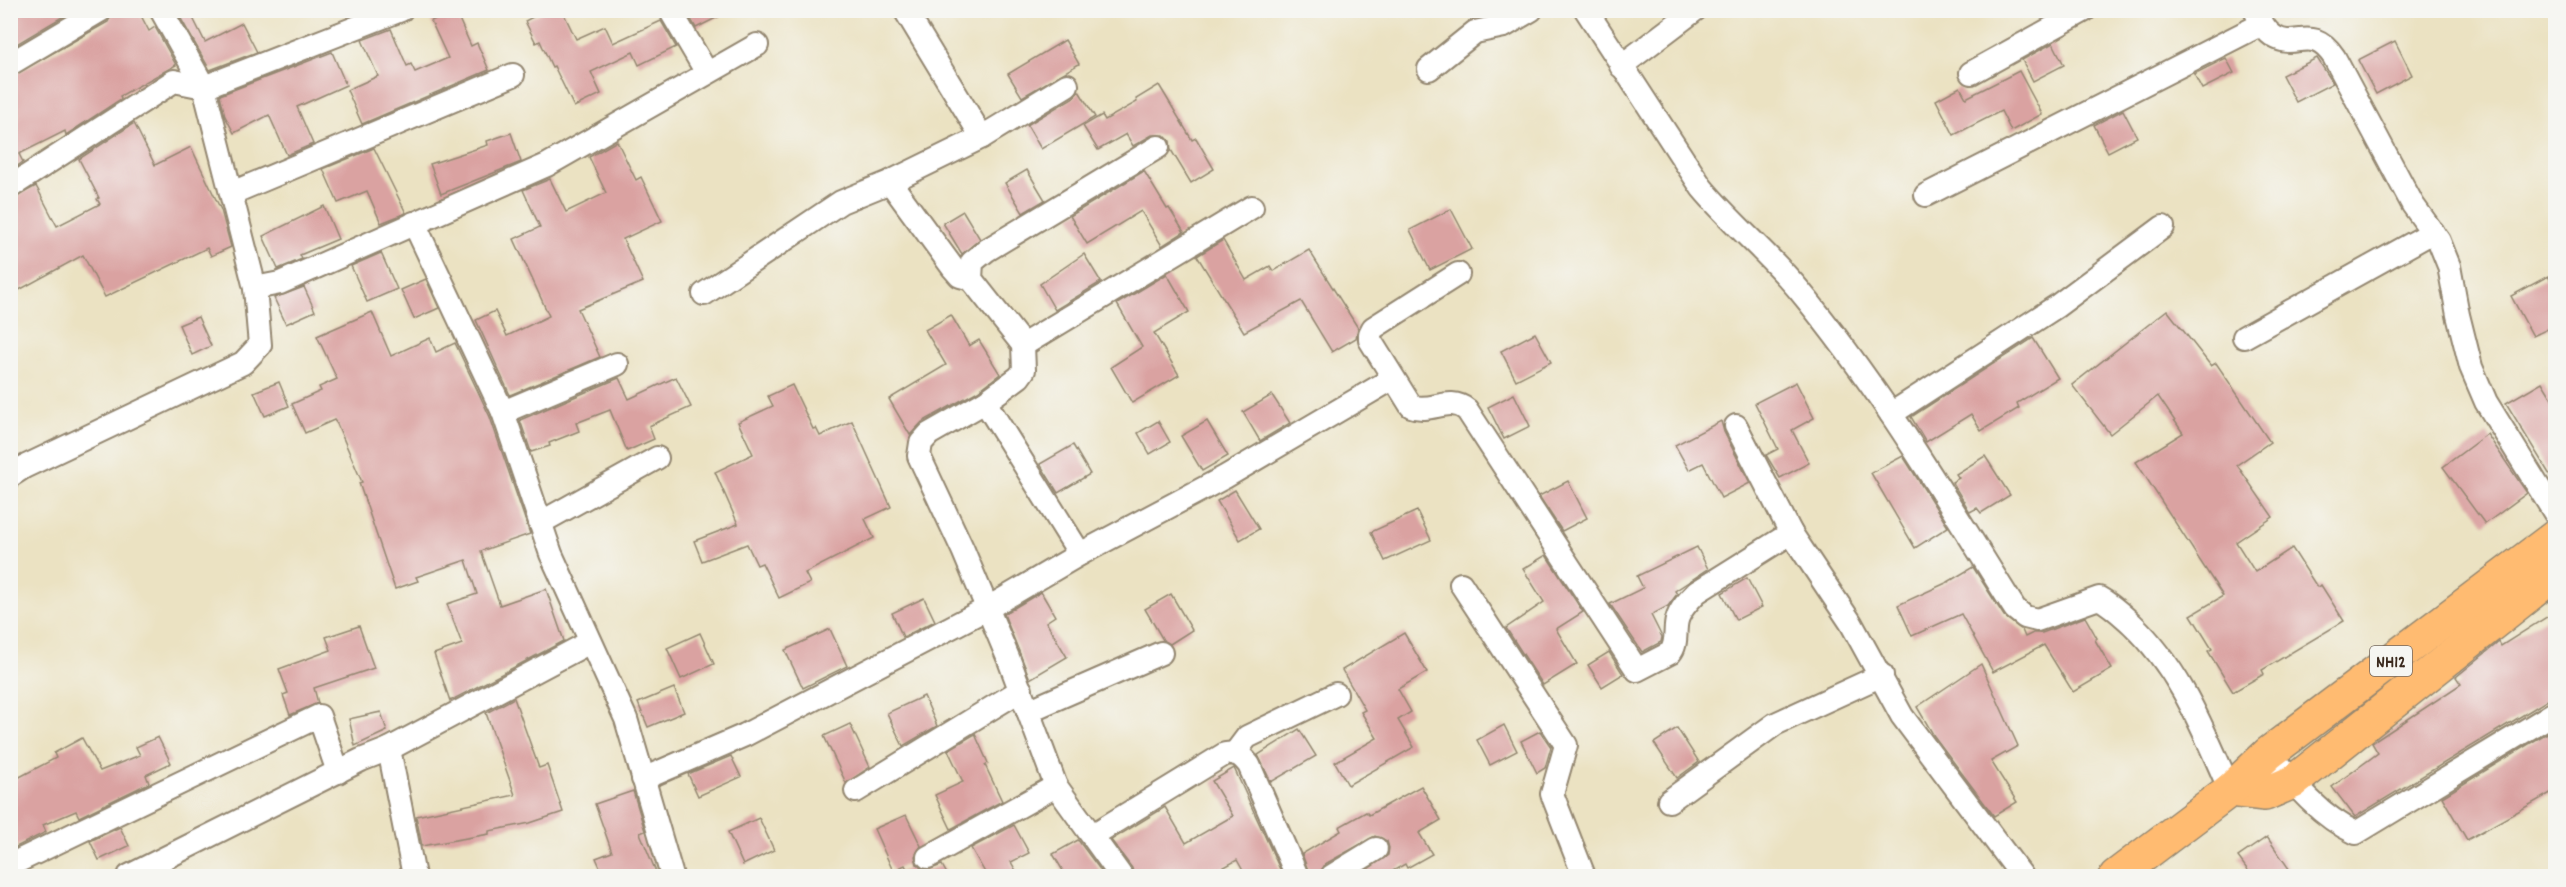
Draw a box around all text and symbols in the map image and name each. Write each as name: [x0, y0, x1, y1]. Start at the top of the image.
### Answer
road number: NH12: [2370, 646, 2412, 676]

